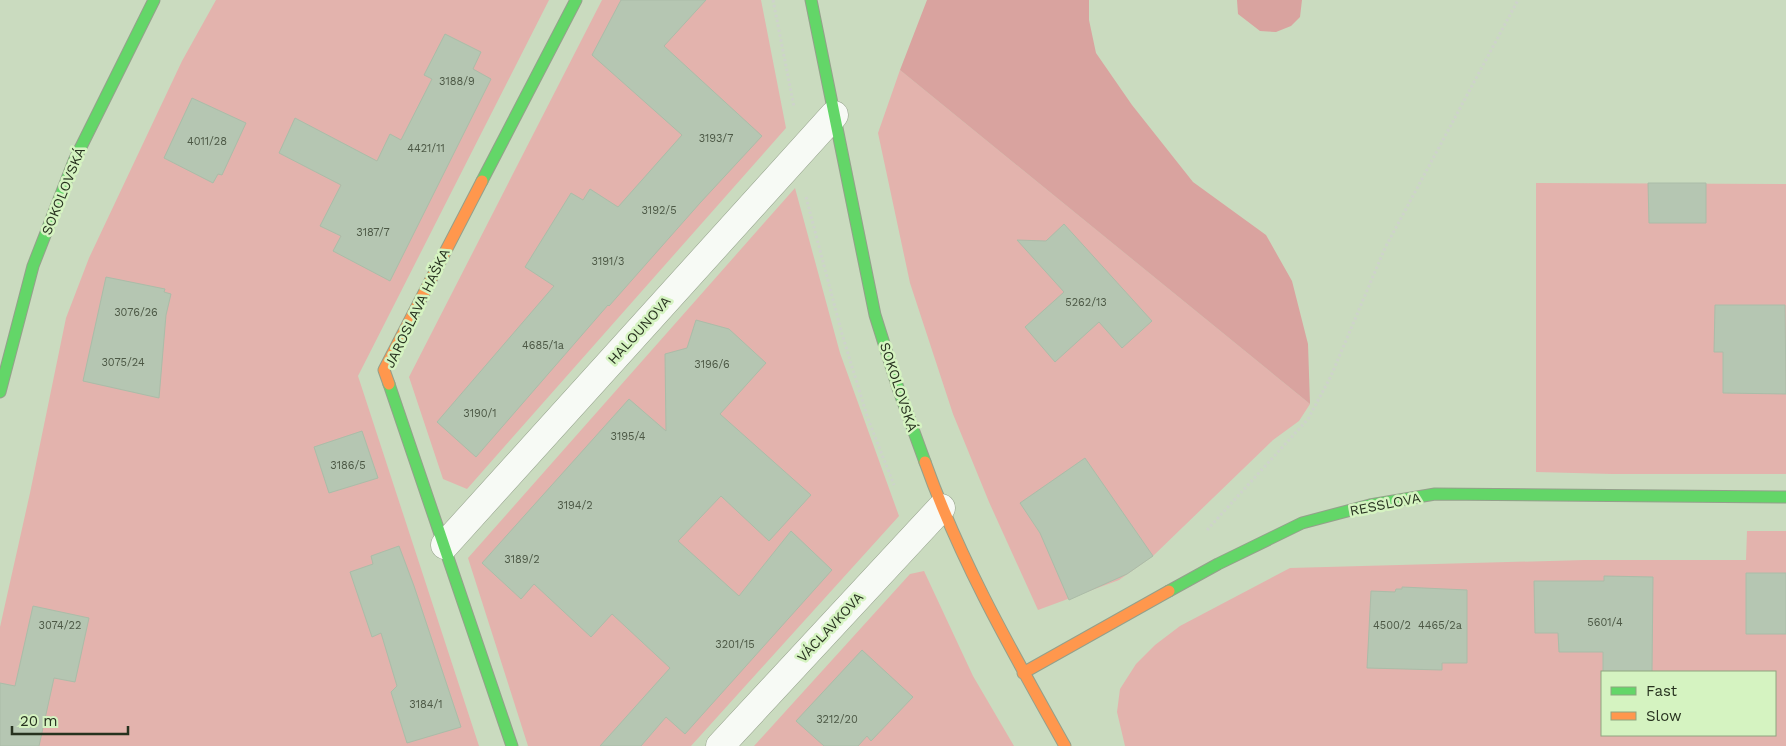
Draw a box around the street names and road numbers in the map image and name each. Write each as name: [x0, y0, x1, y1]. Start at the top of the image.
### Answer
street label: SOKOLOVSKÁ: [38, 145, 88, 237]
street label: JAROSLAVA HAŠKA: [381, 246, 453, 370]
street label: HALOUNOVA: [604, 293, 674, 367]
street label: SOKOLOVSKÁ: [877, 340, 921, 434]
street label: RESSLOVA: [1348, 489, 1422, 519]
street label: VÁCLAVKOVA: [794, 589, 866, 665]

